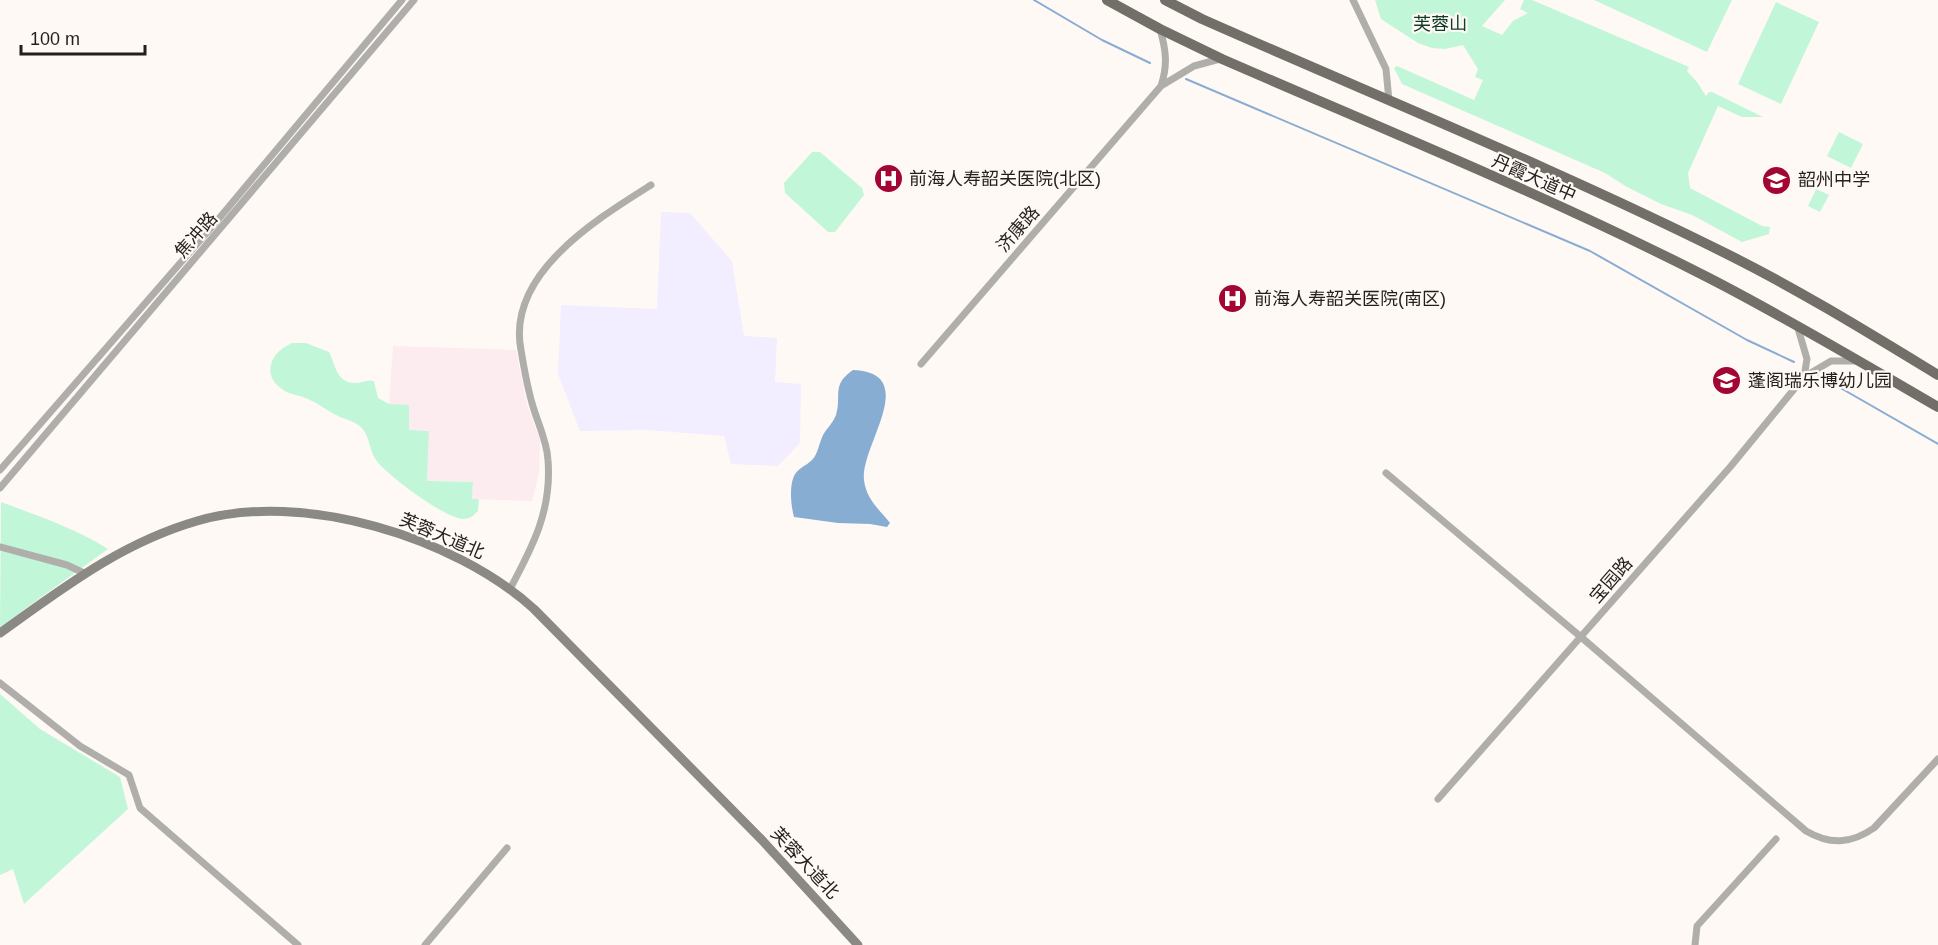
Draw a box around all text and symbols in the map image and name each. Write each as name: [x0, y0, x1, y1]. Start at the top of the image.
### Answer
park label: 芙蓉山: [1413, 14, 1467, 34]
scale bar: [21, 18, 146, 56]
text: 100 m: [30, 29, 80, 49]
street label: 丹霞大道中: [1489, 151, 1579, 205]
hospital icon: 前海人寿韶关医院(北区): [872, 163, 904, 195]
school or university icon: 韶州中学: [1761, 164, 1793, 196]
place label: 前海人寿韶关医院(北区): [909, 169, 1101, 189]
place label: 韶州中学: [1798, 170, 1870, 190]
street label: 济康路: [993, 202, 1043, 256]
street label: 焦冲路: [171, 208, 221, 262]
hospital icon: 前海人寿韶关医院(南区): [1217, 283, 1249, 315]
place label: 前海人寿韶关医院(南区): [1254, 289, 1446, 309]
school or university icon: 蓬阁瑞乐博幼儿园: [1711, 365, 1743, 397]
place label: 蓬阁瑞乐博幼儿园: [1748, 371, 1892, 391]
street label: 芙蓉大道北: [397, 509, 487, 563]
street label: 宝园路: [1586, 553, 1636, 607]
street label: 芙蓉大道北: [767, 823, 843, 903]

